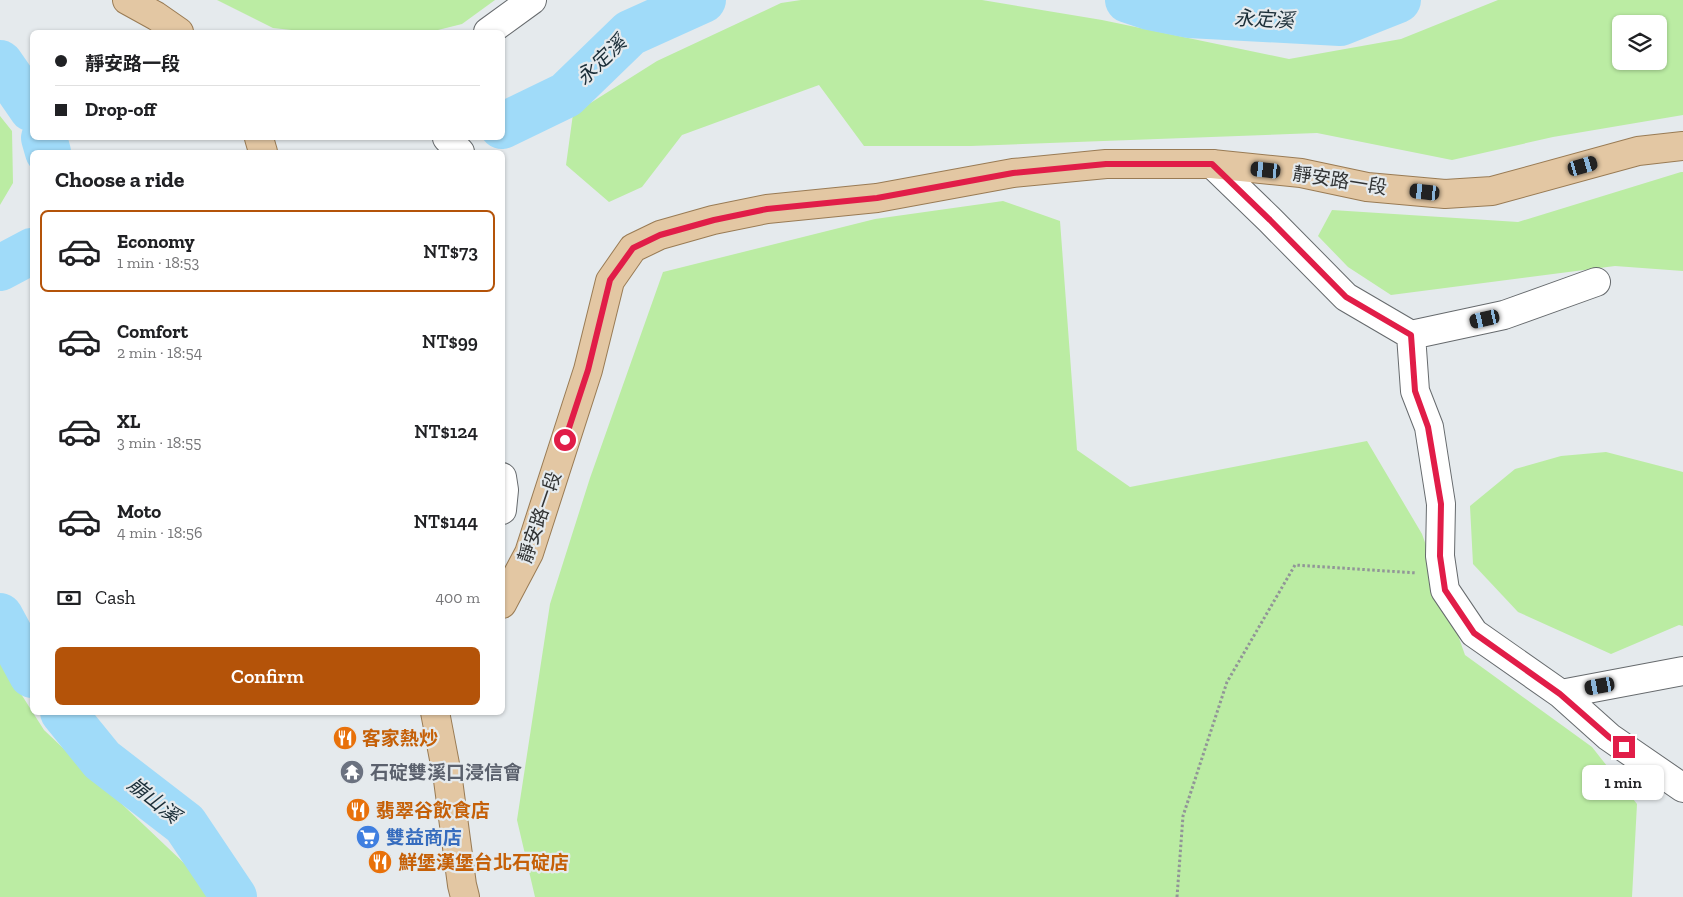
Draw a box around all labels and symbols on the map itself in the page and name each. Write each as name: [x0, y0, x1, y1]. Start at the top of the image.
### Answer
water label: 永定溪: [1233, 5, 1298, 33]
water label: 永定溪: [571, 28, 633, 89]
car: [1566, 155, 1599, 177]
car: [1250, 161, 1281, 179]
street label: 靜安路一段: [1291, 162, 1389, 199]
car: [1409, 183, 1440, 201]
car: [1468, 308, 1501, 330]
route start: [554, 429, 576, 451]
street label: 靜安路一段: [513, 468, 566, 566]
car: [1583, 676, 1616, 696]
restaurant icon: 客家熱炒: [332, 725, 358, 751]
place label: 客家熱炒: [362, 727, 438, 750]
route end: [1613, 736, 1635, 758]
temple icon: 石碇雙溪口浸信會: [339, 759, 365, 785]
place label: 石碇雙溪口浸信會: [370, 761, 522, 784]
callout: 1 min: [1583, 764, 1665, 800]
water label: 崩山溪: [123, 772, 187, 830]
restaurant icon: 翡翠谷飲食店: [345, 797, 371, 823]
place label: 翡翠谷飲食店: [376, 799, 490, 822]
supermarket icon: 雙益商店: [355, 824, 381, 850]
place label: 雙益商店: [386, 826, 462, 849]
restaurant icon: 鮮堡漢堡台北石碇店: [367, 849, 393, 875]
place label: 鮮堡漢堡台北石碇店: [398, 851, 569, 874]

